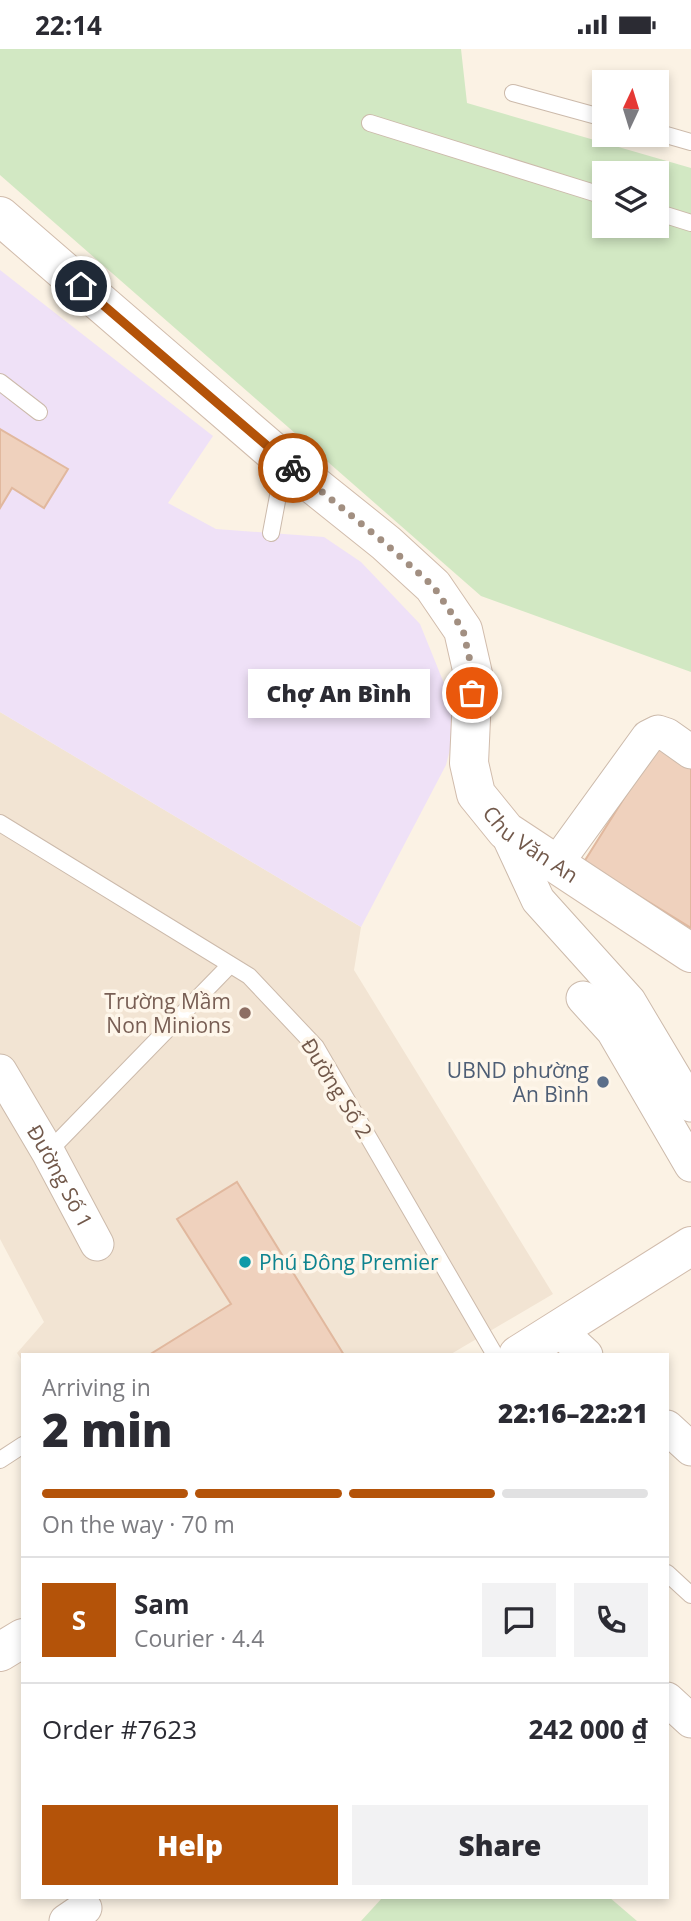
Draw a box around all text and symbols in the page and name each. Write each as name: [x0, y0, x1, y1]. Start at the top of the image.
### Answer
text: 22:14: [35, 7, 102, 43]
north arrow: [592, 70, 668, 147]
map controls: [592, 70, 669, 238]
button: layers: [592, 161, 669, 238]
pin: [51, 256, 111, 316]
icon: home: [62, 267, 100, 305]
courier: [258, 433, 328, 503]
icon: bike: [274, 449, 312, 487]
pin: [442, 663, 502, 723]
callout: Chợ An Bình: [248, 669, 430, 717]
icon: bag: [453, 674, 491, 712]
text: Chợ An Bình: [267, 677, 411, 709]
street label: Chu Văn An: [477, 800, 584, 889]
place label: Trường Mầm Non Minions: [104, 987, 231, 1039]
marker: Trường Mầm Non Minions: [237, 1005, 253, 1021]
street label: Đường Số 2: [295, 1033, 379, 1143]
place label: UBND phường An Bình: [447, 1056, 589, 1108]
marker: UBND phường An Bình: [595, 1074, 611, 1090]
street label: Đường Số 1: [21, 1119, 100, 1232]
place label: Phú Đông Premier: [259, 1248, 439, 1276]
marker: Phú Đông Premier: [237, 1254, 253, 1270]
text: Arriving in: [42, 1371, 151, 1403]
text: 22:16–22:21: [498, 1395, 648, 1431]
text: 2 min: [42, 1398, 173, 1460]
text: On the way · 70 m: [42, 1508, 235, 1540]
button: chat: [482, 1583, 556, 1657]
button: phone: [574, 1583, 648, 1657]
text: Sam: [134, 1586, 190, 1622]
text: S: [72, 1602, 86, 1638]
text: Courier · 4.4: [134, 1622, 264, 1654]
text: Order #7623: [42, 1711, 197, 1747]
text: 242 000 ₫: [528, 1711, 648, 1747]
button: Help: [42, 1805, 338, 1885]
button: Share: [352, 1805, 648, 1885]

